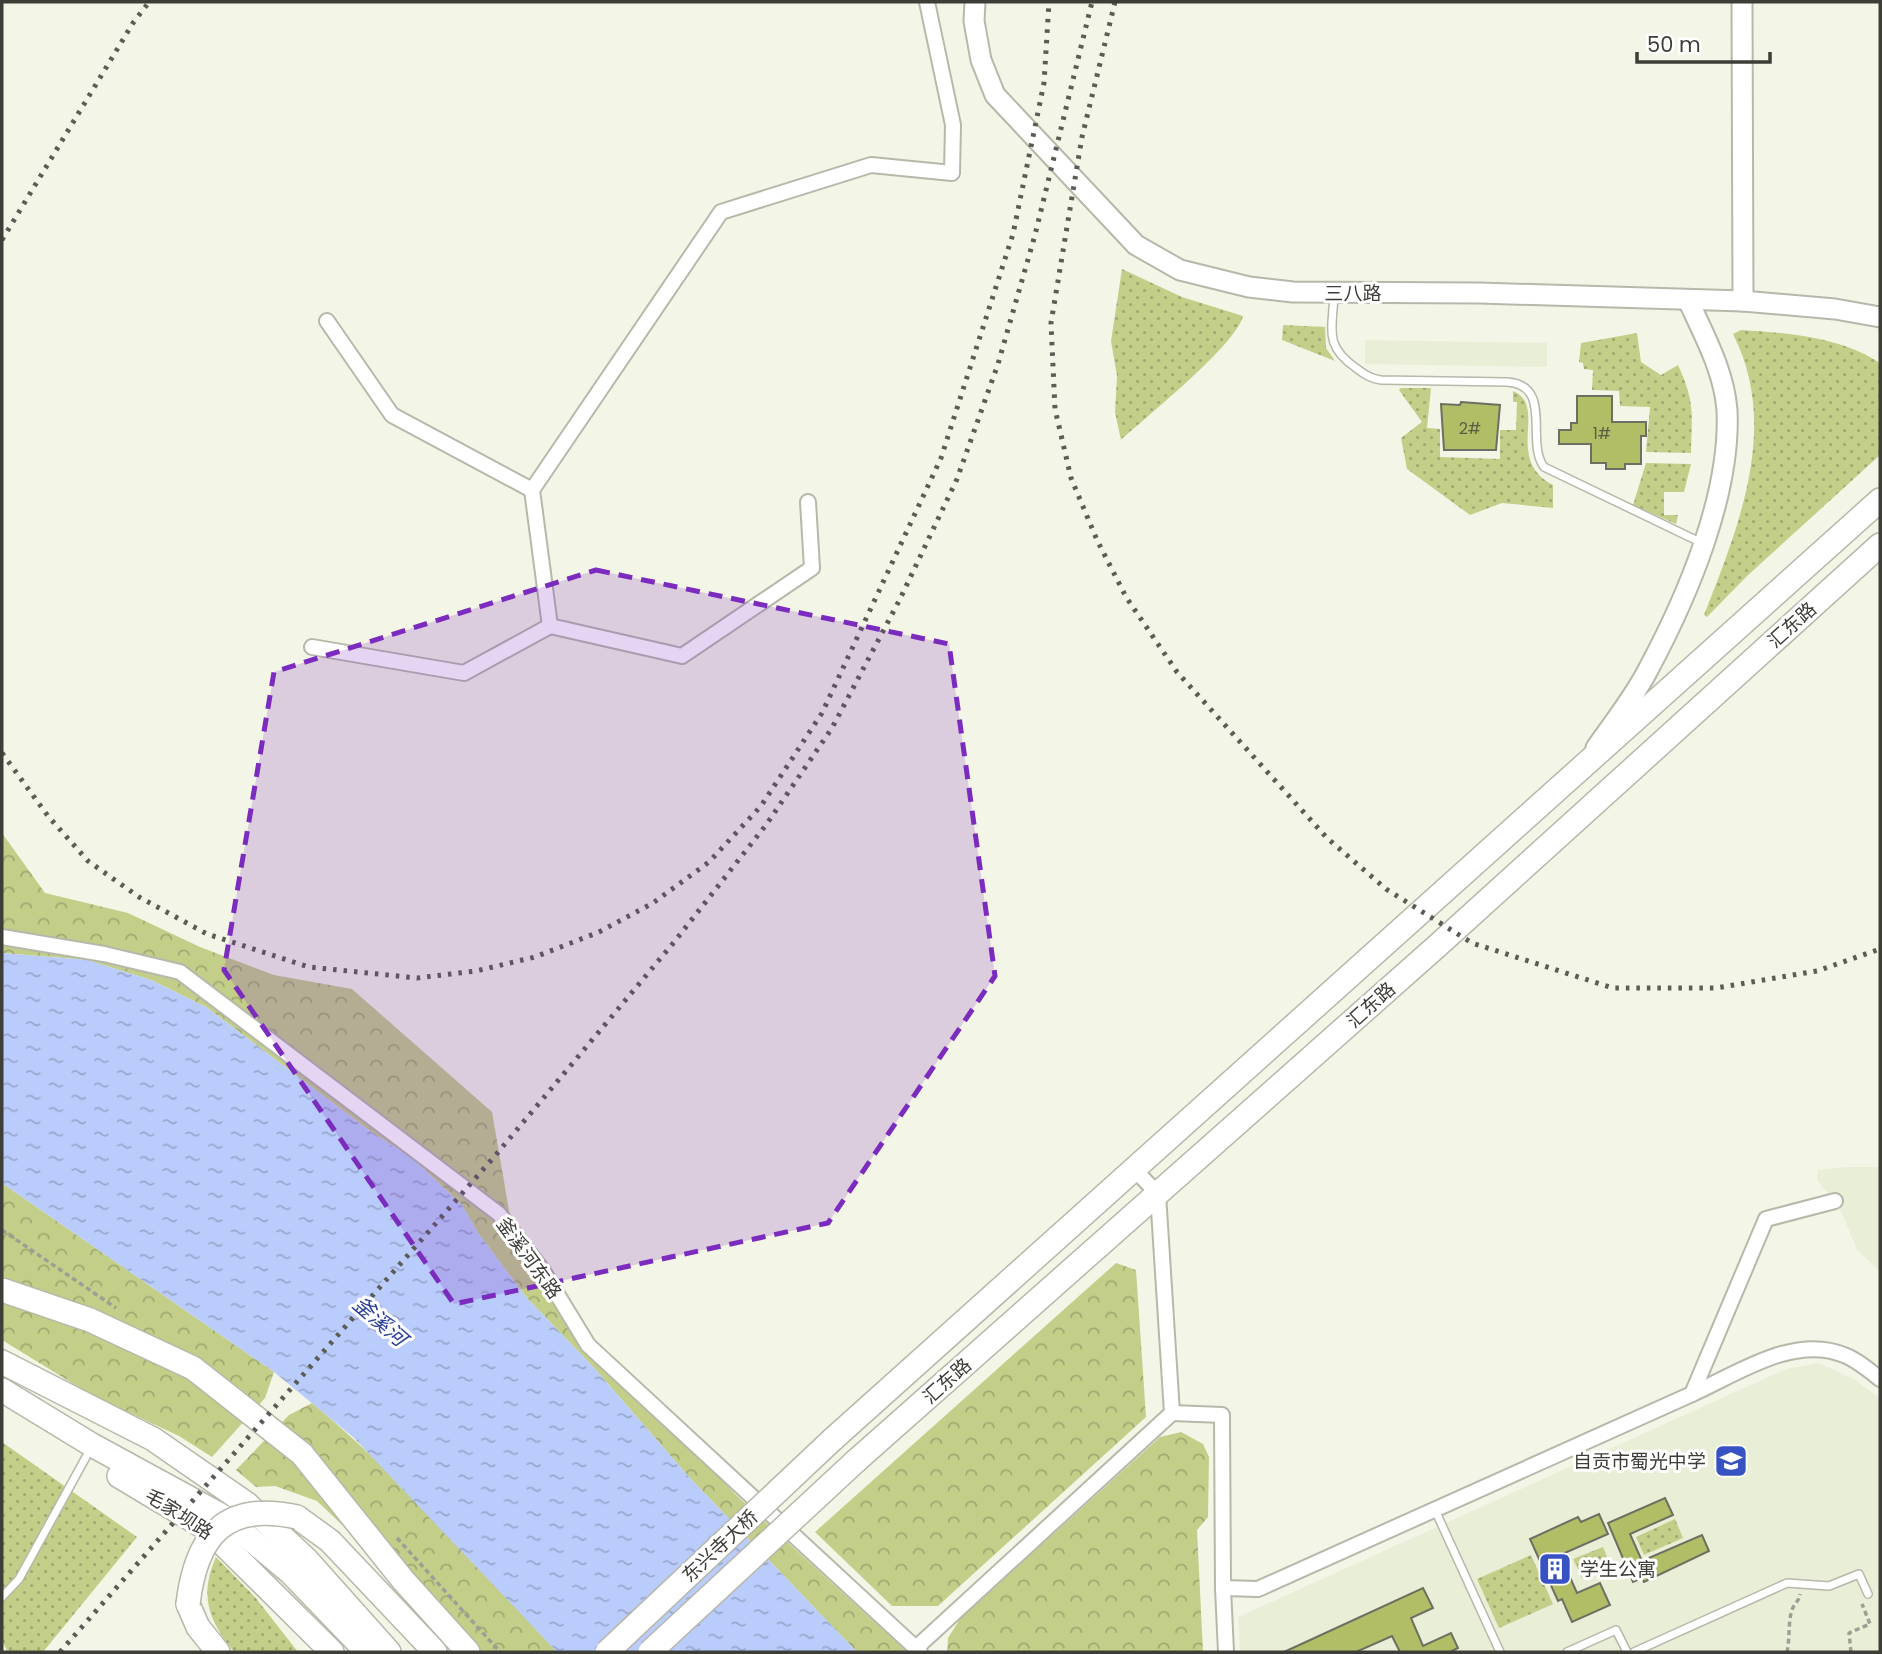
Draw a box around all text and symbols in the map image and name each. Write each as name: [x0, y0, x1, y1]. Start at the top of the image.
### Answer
scale bar: [1637, 21, 1770, 65]
text: 50 m: [1647, 30, 1701, 59]
street label: 三八路: [1324, 280, 1382, 307]
house number: 2#: [1459, 417, 1481, 440]
house number: 1#: [1593, 422, 1611, 445]
street label: 汇东路: [1762, 596, 1822, 654]
street label: 汇东路: [1341, 976, 1401, 1034]
street label: 釜溪河东路: [490, 1212, 568, 1304]
water label: 釜溪河: [347, 1289, 416, 1355]
street label: 汇东路: [917, 1352, 977, 1410]
school or university icon: 自贡市蜀光中学: [1712, 1442, 1750, 1480]
place label: 自贡市蜀光中学: [1573, 1448, 1706, 1475]
street label: 毛家坝路: [140, 1482, 218, 1546]
street label: 东兴寺大桥: [676, 1504, 764, 1588]
building icon: 学生公寓: [1536, 1550, 1574, 1588]
place label: 学生公寓: [1580, 1556, 1656, 1583]

